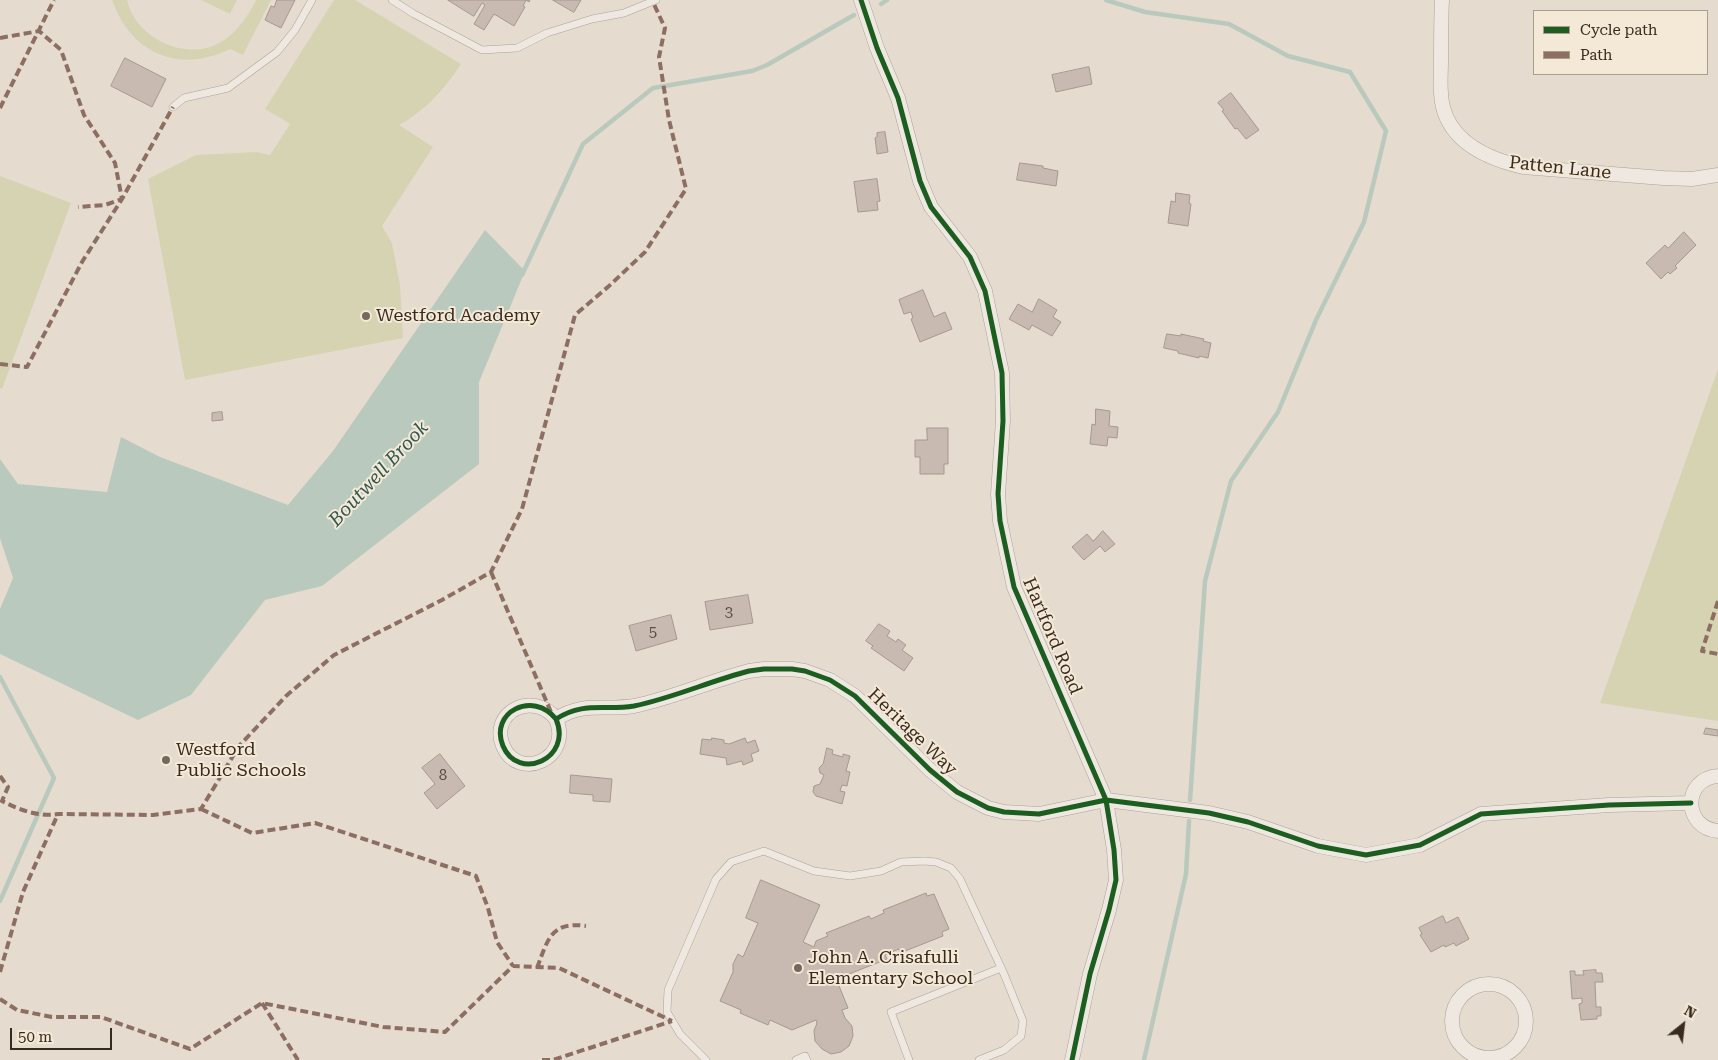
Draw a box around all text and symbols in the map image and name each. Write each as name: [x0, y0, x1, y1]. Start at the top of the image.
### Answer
legend: [1533, 10, 1708, 75]
text: Cycle path: [1580, 21, 1657, 39]
text: Path: [1580, 46, 1613, 64]
street label: Patten Lane: [1508, 152, 1612, 184]
place label: Westford Academy: [376, 305, 540, 327]
marker: Westford Academy: [360, 310, 372, 322]
water label: Boutwell Brook: [324, 417, 434, 531]
street label: Hartford Road: [1018, 574, 1086, 698]
house number: 3: [725, 604, 733, 622]
house number: 5: [649, 624, 657, 642]
street label: Heritage Way: [863, 684, 961, 780]
place label: Westford Public Schools: [176, 739, 306, 782]
marker: Westford Public Schools: [160, 754, 172, 766]
house number: 8: [439, 767, 447, 785]
place label: John A. Crisafulli Elementary School: [808, 947, 973, 990]
marker: John A. Crisafulli Elementary School: [792, 962, 804, 974]
north arrow: [1658, 1000, 1708, 1050]
text: N: [1682, 1002, 1699, 1021]
scale bar: [12, 1018, 115, 1050]
text: 50 m: [18, 1028, 52, 1046]

